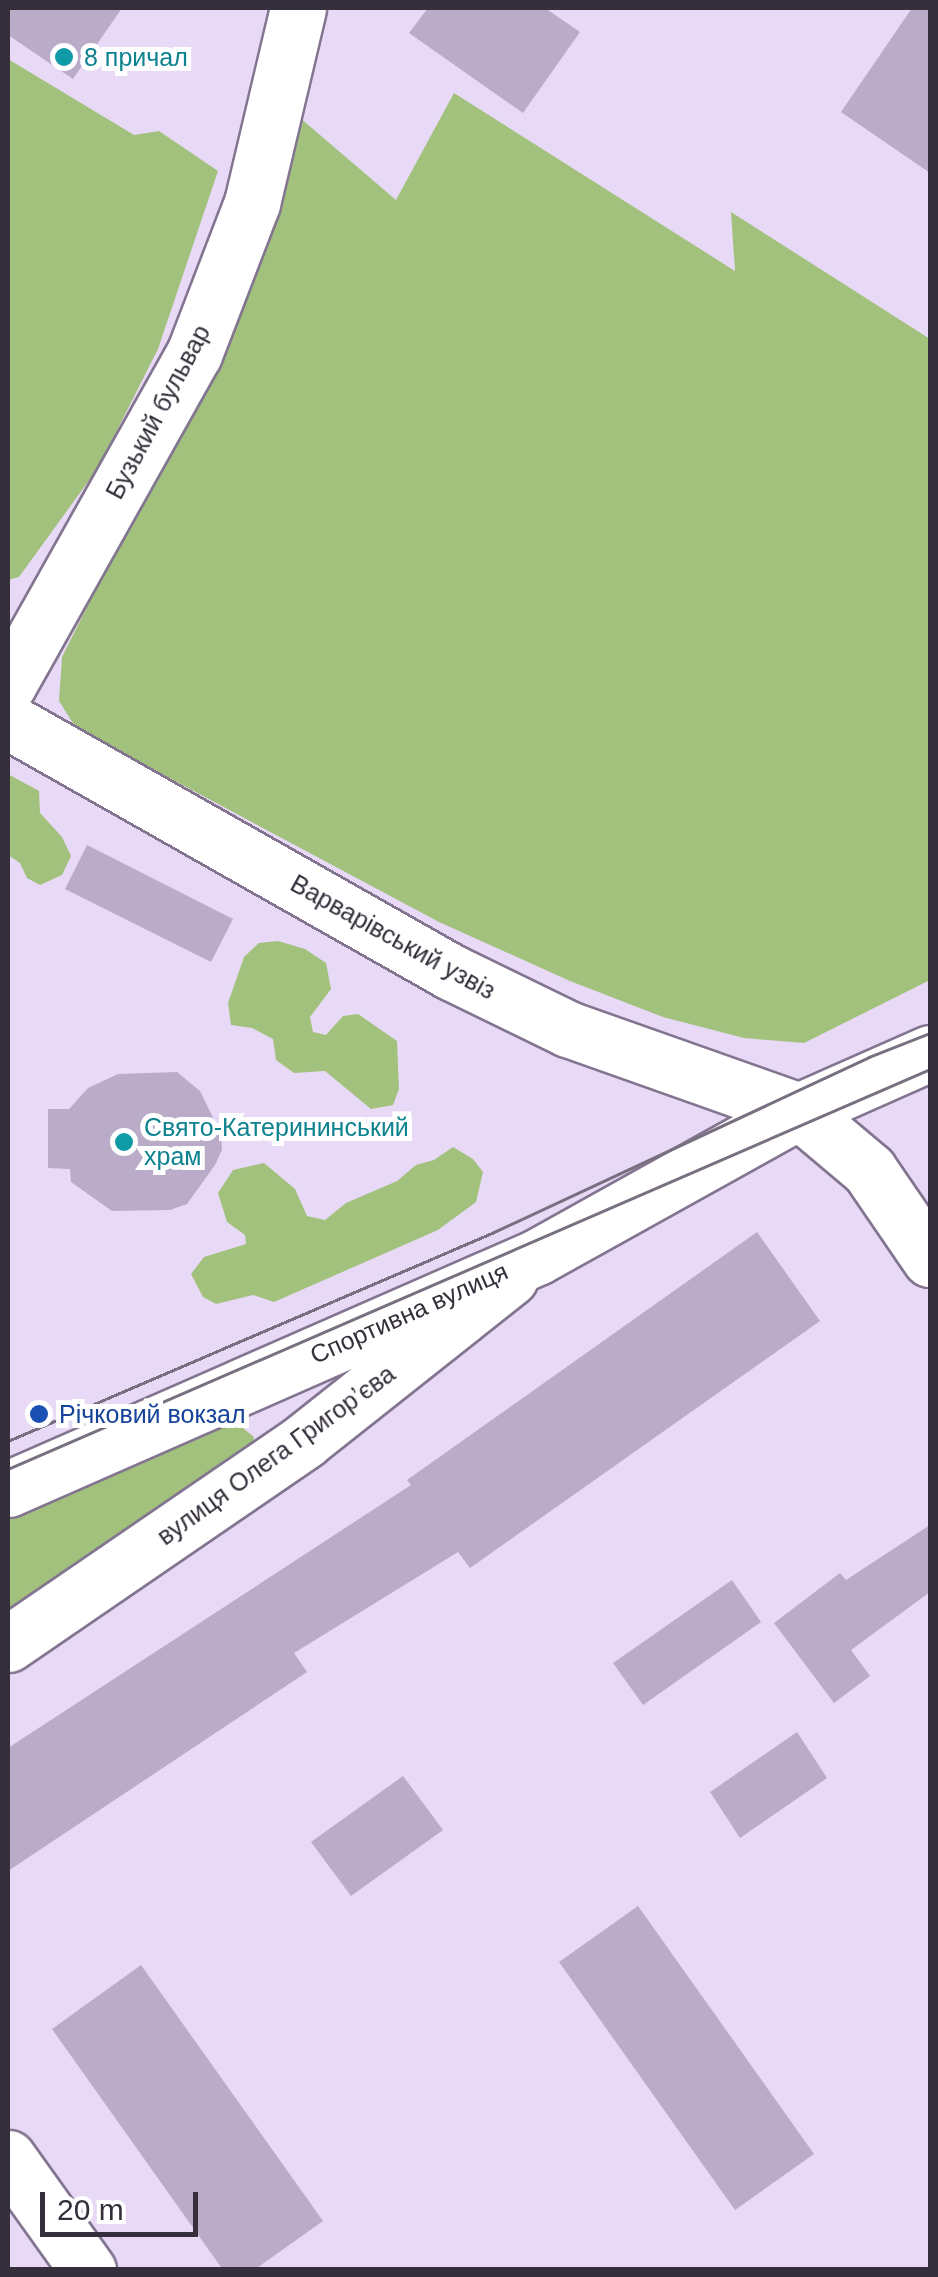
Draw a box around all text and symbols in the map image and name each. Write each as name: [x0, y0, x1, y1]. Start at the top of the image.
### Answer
place label: 8 причал: [84, 42, 188, 72]
marker: 8 причал: [53, 46, 75, 68]
street label: Бузький бульвар: [99, 320, 217, 504]
street label: Варварівський узвіз: [285, 868, 501, 1006]
place label: Свято-Катерининський храм: [144, 1113, 409, 1172]
marker: Свято-Катерининський храм: [113, 1131, 135, 1153]
street label: Спортивна вулиця: [305, 1256, 513, 1370]
street label: вулиця Олега Григорʼєва: [151, 1359, 401, 1551]
place label: Річковий вокзал: [59, 1399, 246, 1429]
marker: Річковий вокзал: [28, 1403, 50, 1425]
scale bar: [45, 2172, 202, 2234]
text: 20 m: [57, 2193, 124, 2226]

